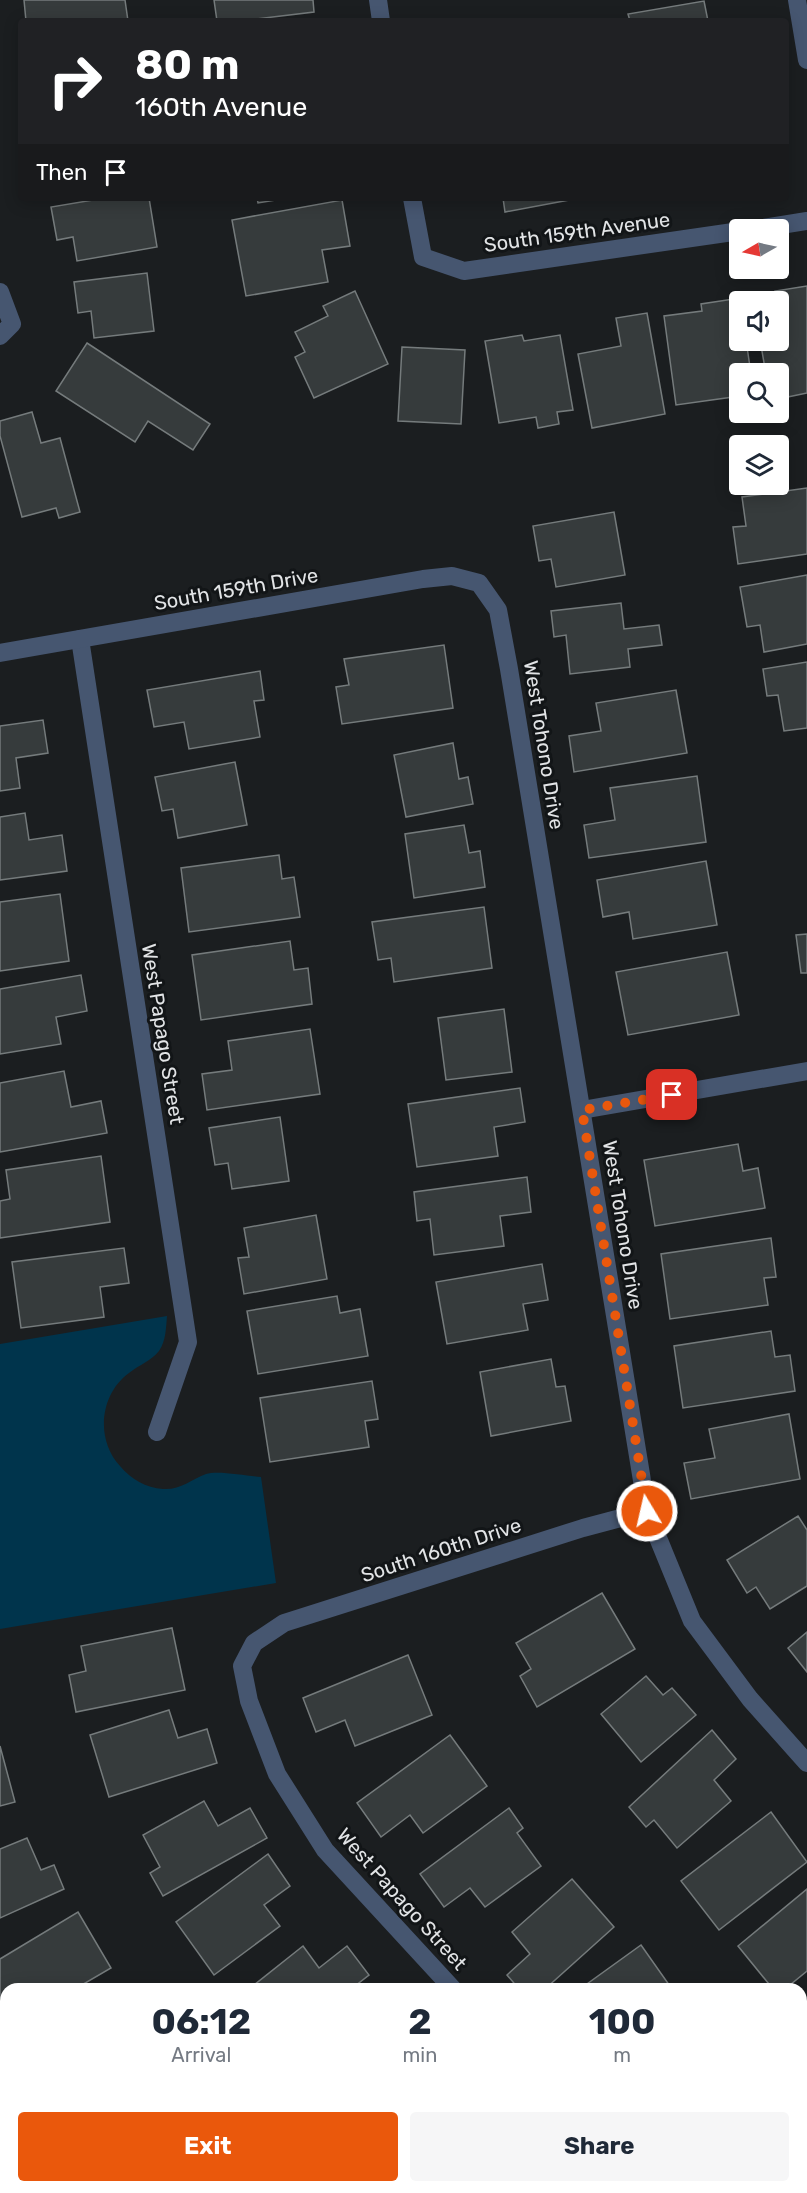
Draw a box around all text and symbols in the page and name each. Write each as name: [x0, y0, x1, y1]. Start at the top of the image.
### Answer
text: 80 m: [135, 40, 239, 90]
icon: right: [36, 42, 114, 120]
text: 160th Avenue: [135, 91, 307, 123]
icon: arrive: [99, 156, 132, 189]
text: Then: [36, 159, 87, 186]
street label: South 159th Avenue: [482, 207, 672, 257]
north arrow: [729, 219, 789, 279]
map controls: [729, 219, 789, 495]
button: sound: [729, 291, 789, 351]
button: search: [729, 363, 789, 423]
button: layers: [729, 435, 789, 495]
street label: South 159th Drive: [152, 563, 320, 615]
street label: West Tohono Drive: [519, 659, 569, 831]
street label: West Papago Street: [137, 942, 189, 1126]
pin: [646, 1069, 697, 1120]
icon: arrive: [655, 1078, 688, 1111]
street label: West Tohono Drive: [598, 1139, 648, 1311]
position arrow: [615, 1479, 679, 1543]
street label: South 160th Drive: [358, 1513, 524, 1587]
street label: West Papago Street: [332, 1823, 472, 1975]
text: 06:12: [151, 2000, 251, 2043]
text: 2: [408, 2000, 432, 2043]
text: 100: [589, 2000, 656, 2043]
text: Arrival: [171, 2043, 231, 2067]
text: min: [403, 2043, 437, 2067]
text: m: [613, 2043, 631, 2067]
button: Exit: [18, 2112, 398, 2181]
button: Share: [410, 2112, 789, 2181]

